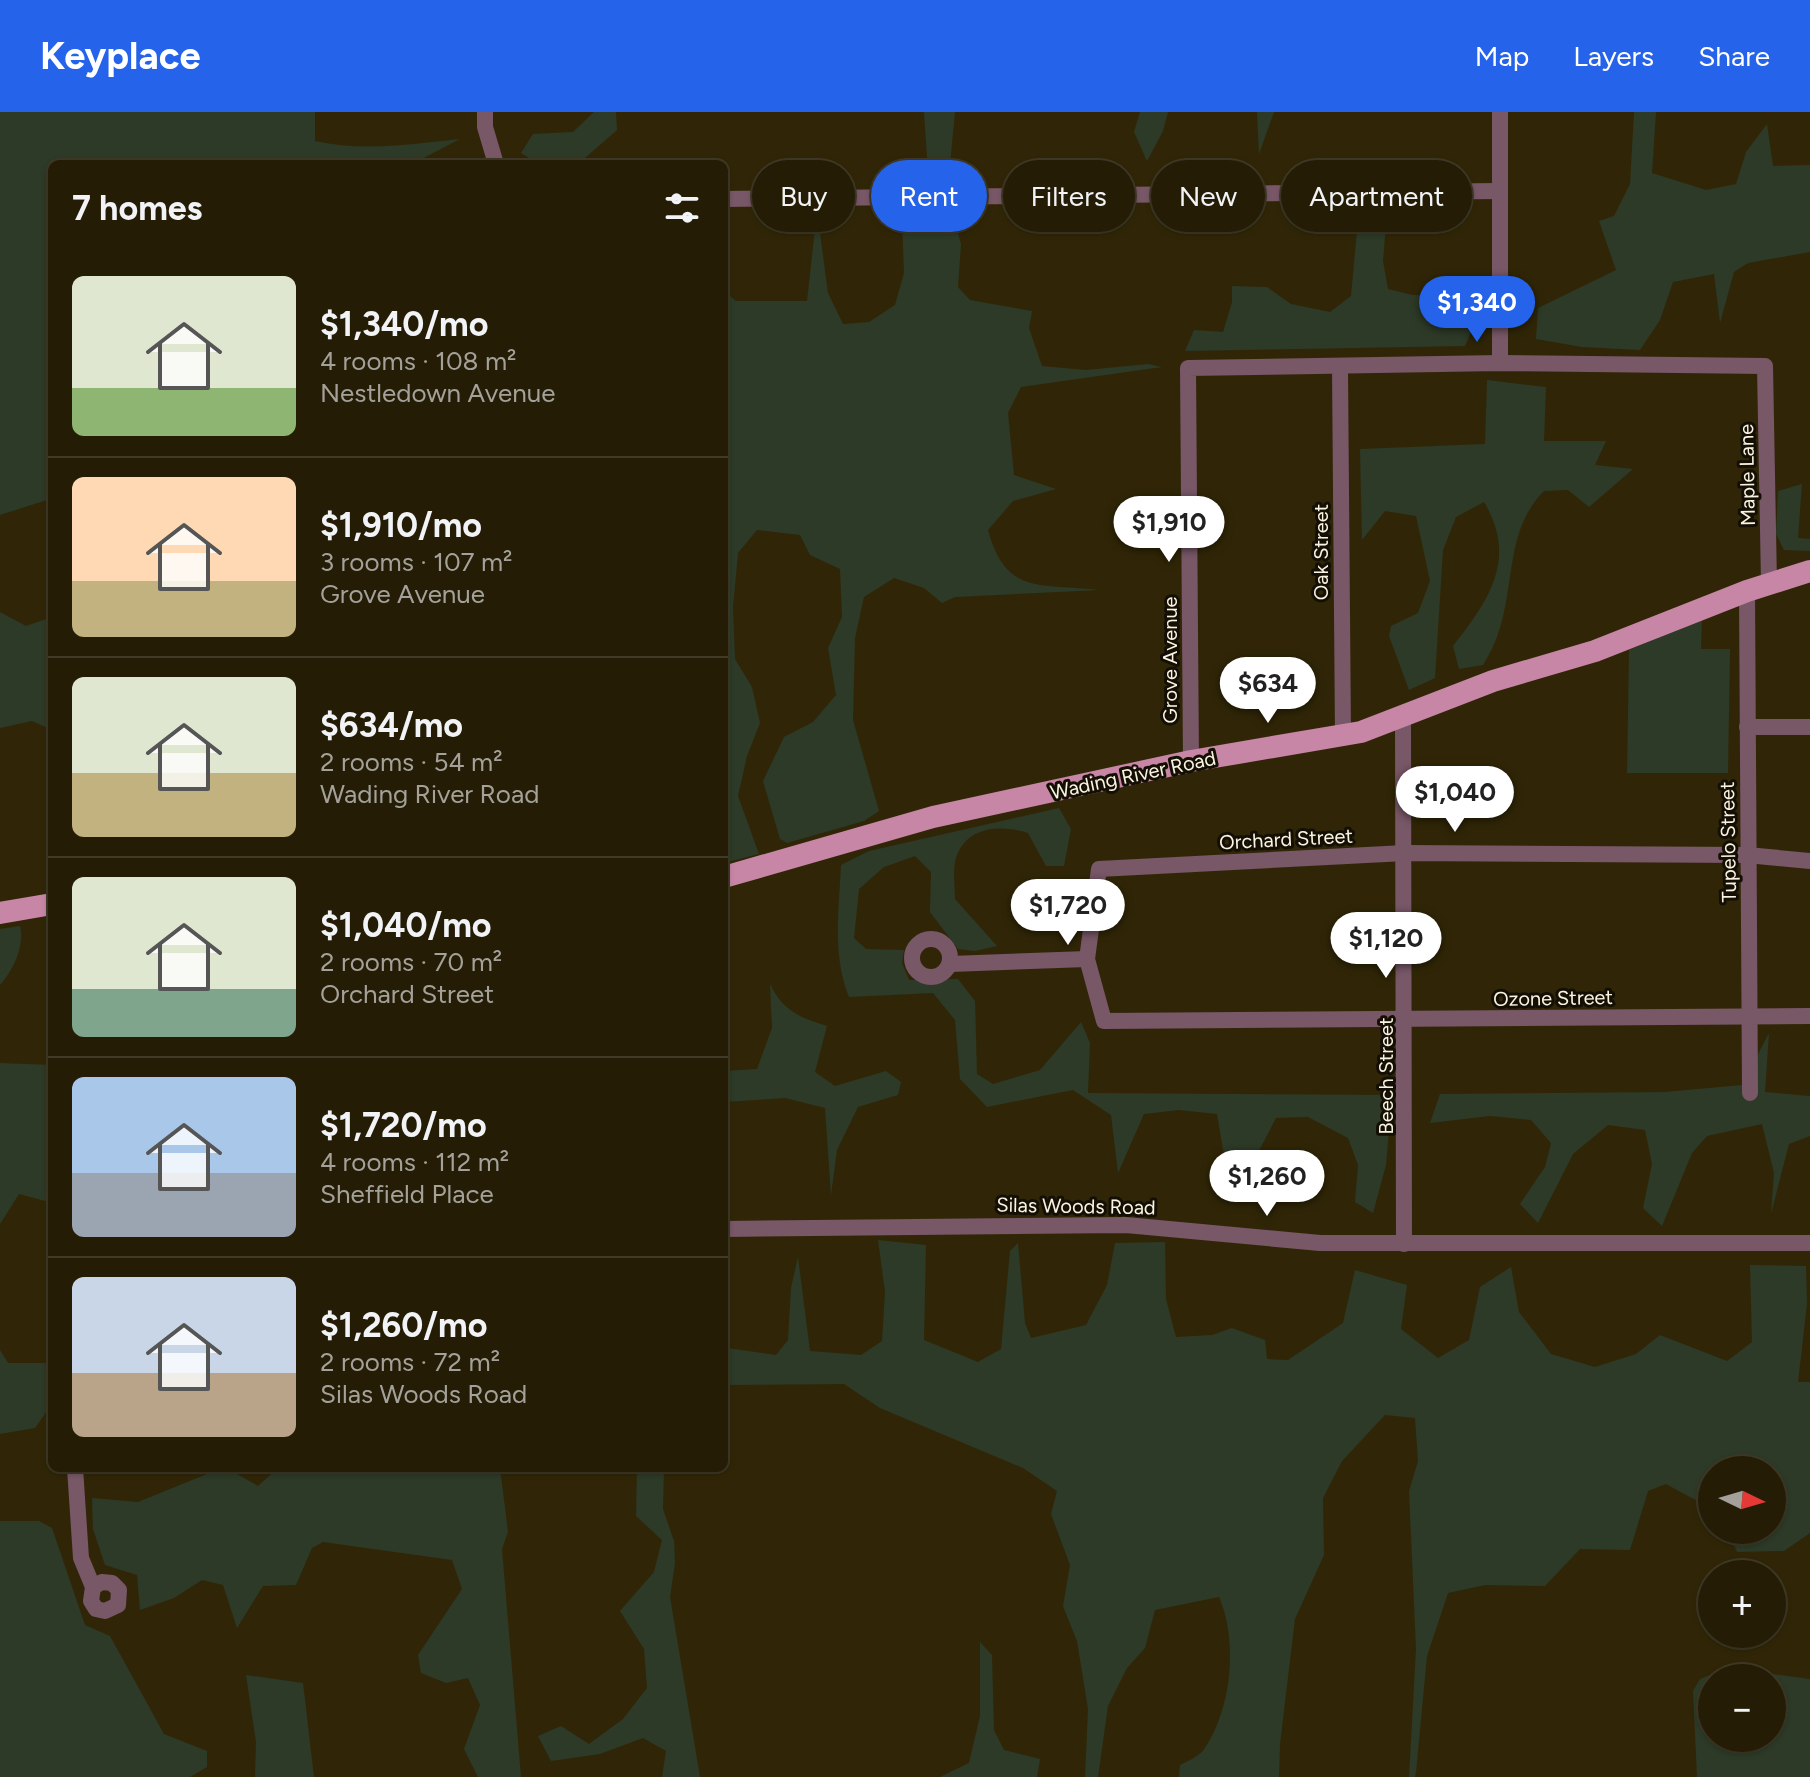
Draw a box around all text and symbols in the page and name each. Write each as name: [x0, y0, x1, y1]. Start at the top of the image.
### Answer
text: Keyplace: [40, 33, 201, 79]
text: Map: [1475, 39, 1529, 73]
text: Layers: [1573, 39, 1654, 73]
text: Share: [1698, 39, 1770, 73]
chip: Buy: [752, 160, 855, 232]
chip: Rent: [871, 160, 987, 232]
chip: Filters: [1003, 160, 1135, 232]
chip: New: [1151, 160, 1265, 232]
chip: Apartment: [1281, 160, 1472, 232]
icon: filters: [660, 186, 704, 230]
text: 7 homes: [72, 188, 202, 229]
pin: $1,340: [1412, 276, 1542, 344]
text: $1,340: [1437, 286, 1517, 318]
text: $1,340/mo: [320, 304, 488, 345]
icon: home: [136, 308, 232, 404]
text: 4 rooms · 108 m²: [320, 345, 517, 377]
text: Nestledown Avenue: [320, 377, 555, 409]
street label: Maple Lane: [1734, 424, 1760, 526]
pin: $1,910: [1104, 496, 1234, 564]
street label: Oak Street: [1309, 504, 1333, 600]
text: $1,910/mo: [320, 505, 482, 546]
text: $1,910: [1132, 506, 1206, 538]
icon: home: [136, 509, 232, 605]
text: 3 rooms · 107 m²: [320, 546, 513, 578]
text: Grove Avenue: [320, 578, 485, 610]
street label: Grove Avenue: [1158, 596, 1182, 723]
pin: $634: [1221, 657, 1315, 725]
text: $634: [1238, 667, 1298, 699]
text: $634/mo: [320, 705, 463, 746]
icon: home: [136, 709, 232, 805]
text: 2 rooms · 54 m²: [320, 746, 503, 778]
street label: Wading River Road: [1048, 746, 1218, 804]
pin: $1,040: [1390, 766, 1520, 834]
text: $1,040: [1414, 776, 1496, 808]
text: Wading River Road: [320, 778, 539, 810]
street label: Tupelo Street: [1715, 781, 1741, 903]
street label: Orchard Street: [1219, 824, 1353, 854]
pin: $1,720: [1003, 879, 1133, 947]
text: $1,720: [1029, 889, 1107, 921]
text: $1,040/mo: [320, 905, 492, 946]
icon: home: [136, 909, 232, 1005]
pin: $1,120: [1321, 912, 1451, 980]
text: $1,120: [1349, 922, 1423, 954]
text: 2 rooms · 70 m²: [320, 946, 502, 978]
text: Orchard Street: [320, 978, 494, 1010]
street label: Ozone Street: [1493, 985, 1613, 1011]
street label: Beech Street: [1374, 1018, 1398, 1134]
text: $1,720/mo: [320, 1105, 487, 1146]
icon: home: [136, 1109, 232, 1205]
text: 4 rooms · 112 m²: [320, 1146, 509, 1178]
pin: $1,260: [1202, 1150, 1332, 1218]
text: $1,260: [1227, 1160, 1307, 1192]
text: Sheffield Place: [320, 1178, 494, 1210]
street label: Silas Woods Road: [996, 1193, 1156, 1219]
text: $1,260/mo: [320, 1305, 487, 1346]
icon: home: [136, 1309, 232, 1405]
text: 2 rooms · 72 m²: [320, 1346, 500, 1378]
text: Silas Woods Road: [320, 1378, 527, 1410]
north arrow: [1698, 1456, 1786, 1544]
map controls: [1698, 1456, 1786, 1752]
button: +: [1698, 1560, 1786, 1648]
button: −: [1698, 1664, 1786, 1752]

